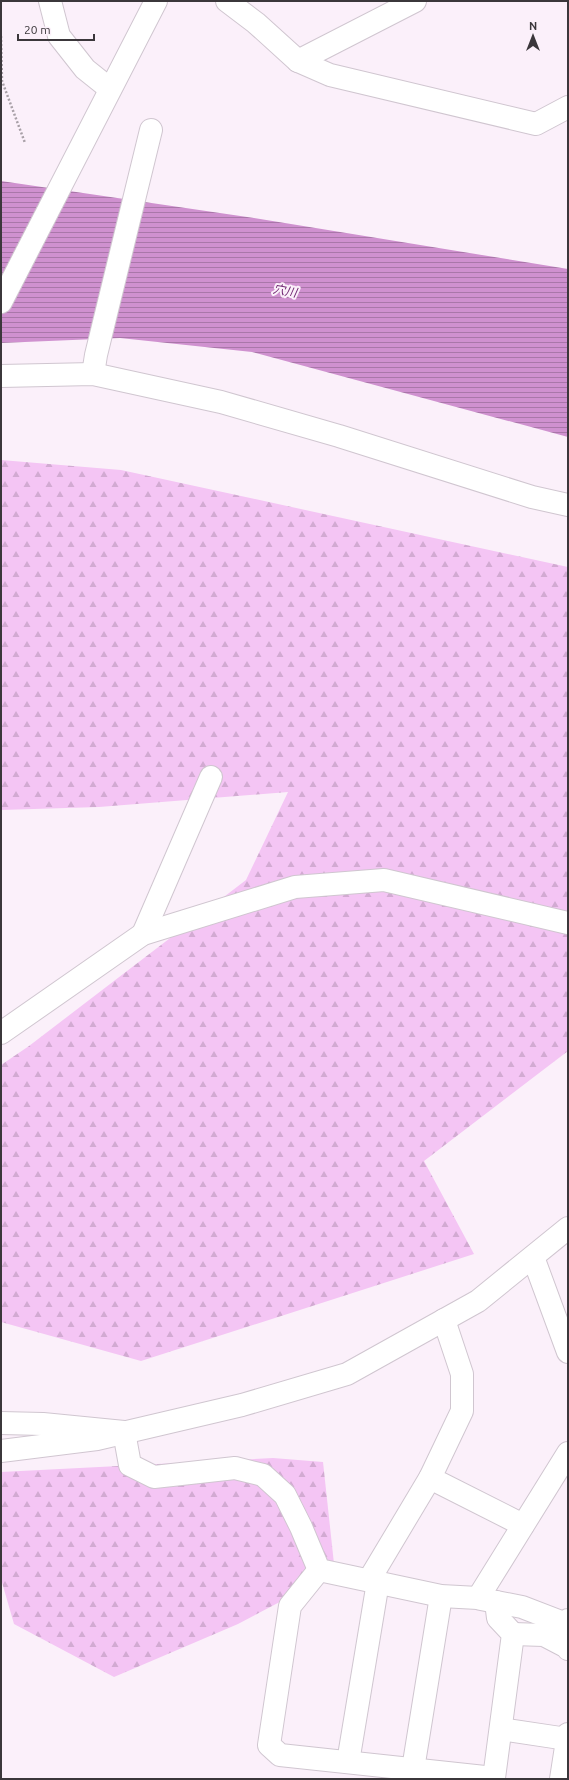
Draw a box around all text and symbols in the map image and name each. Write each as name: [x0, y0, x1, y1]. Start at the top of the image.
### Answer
scale bar: [18, 16, 94, 42]
north arrow: [513, 16, 553, 56]
text: N: [529, 20, 537, 32]
text: 20 m: [24, 23, 51, 36]
water label: 穴川: [272, 282, 300, 299]

